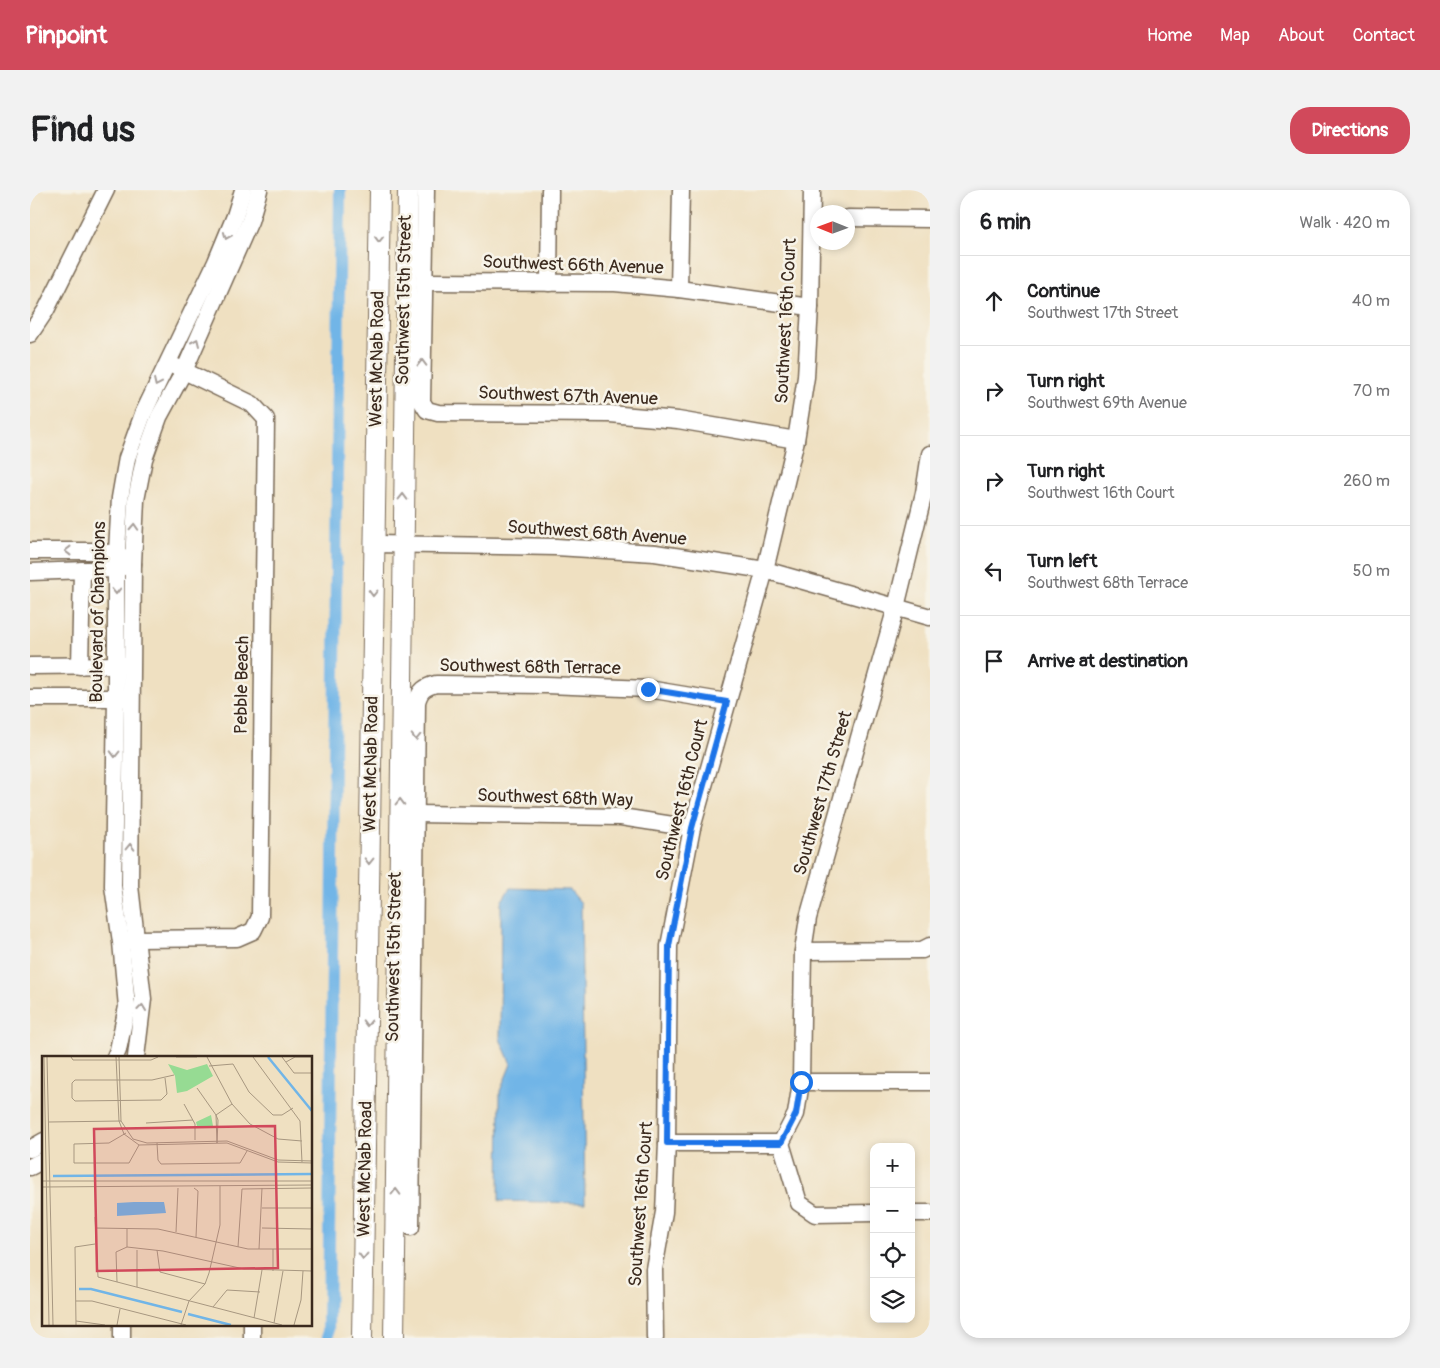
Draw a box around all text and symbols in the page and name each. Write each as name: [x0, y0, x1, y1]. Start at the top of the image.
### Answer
text: Pinpoint: [25, 21, 107, 50]
text: Home: [1147, 24, 1192, 47]
text: Map: [1220, 24, 1250, 47]
text: About: [1278, 24, 1324, 47]
text: Contact: [1352, 24, 1415, 47]
button: Directions: [1290, 107, 1410, 154]
text: Find us: [30, 108, 135, 152]
north arrow: [810, 205, 855, 250]
text: 6 min: [980, 209, 1031, 236]
text: Walk · 420 m: [1299, 213, 1390, 233]
street label: Southwest 15th Street: [391, 214, 417, 385]
one-way arrow: [222, 231, 233, 240]
one-way arrow: [374, 235, 384, 243]
street label: Southwest 16th Court: [770, 237, 802, 404]
street label: Southwest 66th Avenue: [482, 250, 664, 280]
text: Continue: [1027, 279, 1100, 303]
icon: ahead: [980, 287, 1008, 315]
street label: West McNab Road: [364, 291, 390, 427]
text: 40 m: [1352, 291, 1390, 311]
text: Southwest 17th Street: [1027, 303, 1178, 323]
one-way arrow: [190, 338, 201, 347]
one-way arrow: [417, 358, 428, 366]
text: Turn right: [1027, 369, 1105, 393]
icon: right: [980, 377, 1008, 405]
one-way arrow: [153, 378, 164, 387]
street label: Southwest 67th Avenue: [478, 381, 658, 411]
text: 70 m: [1353, 381, 1390, 401]
text: Southwest 69th Avenue: [1027, 393, 1187, 413]
text: Turn right: [1027, 459, 1105, 483]
icon: right: [980, 467, 1008, 495]
text: 260 m: [1343, 471, 1390, 491]
text: Southwest 16th Court: [1027, 483, 1174, 503]
one-way arrow: [398, 493, 408, 500]
street label: Southwest 68th Avenue: [507, 515, 688, 551]
street label: Boulevard of Champions: [85, 521, 111, 703]
one-way arrow: [129, 523, 140, 531]
one-way arrow: [64, 546, 72, 556]
text: Turn left: [1027, 549, 1097, 573]
icon: left: [980, 557, 1008, 585]
text: 50 m: [1353, 561, 1390, 581]
text: Southwest 68th Terrace: [1027, 573, 1188, 593]
one-way arrow: [111, 588, 121, 595]
one-way arrow: [368, 590, 378, 597]
street label: Pebble Beach: [230, 636, 254, 734]
icon: arrive: [980, 647, 1008, 675]
text: Arrive at destination: [1027, 649, 1188, 673]
street label: Southwest 68th Terrace: [439, 654, 621, 680]
route end: [637, 678, 660, 701]
street label: West McNab Road: [358, 696, 384, 832]
street label: Southwest 17th Street: [788, 707, 858, 878]
street label: Southwest 16th Court: [651, 716, 713, 883]
one-way arrow: [411, 733, 421, 741]
one-way arrow: [110, 750, 120, 758]
street label: Southwest 68th Way: [477, 784, 634, 812]
one-way arrow: [394, 798, 405, 806]
one-way arrow: [125, 843, 135, 850]
one-way arrow: [364, 857, 374, 865]
street label: Southwest 15th Street: [381, 871, 407, 1042]
one-way arrow: [136, 1004, 147, 1012]
one-way arrow: [362, 1020, 372, 1027]
inset map: [42, 1056, 312, 1326]
route start: [790, 1071, 813, 1094]
street label: West McNab Road: [352, 1101, 378, 1237]
street label: Southwest 16th Court: [624, 1120, 658, 1287]
map controls: [870, 1143, 915, 1323]
button: +: [870, 1143, 915, 1188]
one-way arrow: [390, 1188, 401, 1196]
button: −: [870, 1188, 915, 1233]
button: locate: [870, 1233, 915, 1278]
one-way arrow: [358, 1252, 369, 1260]
button: layers: [870, 1278, 915, 1323]

